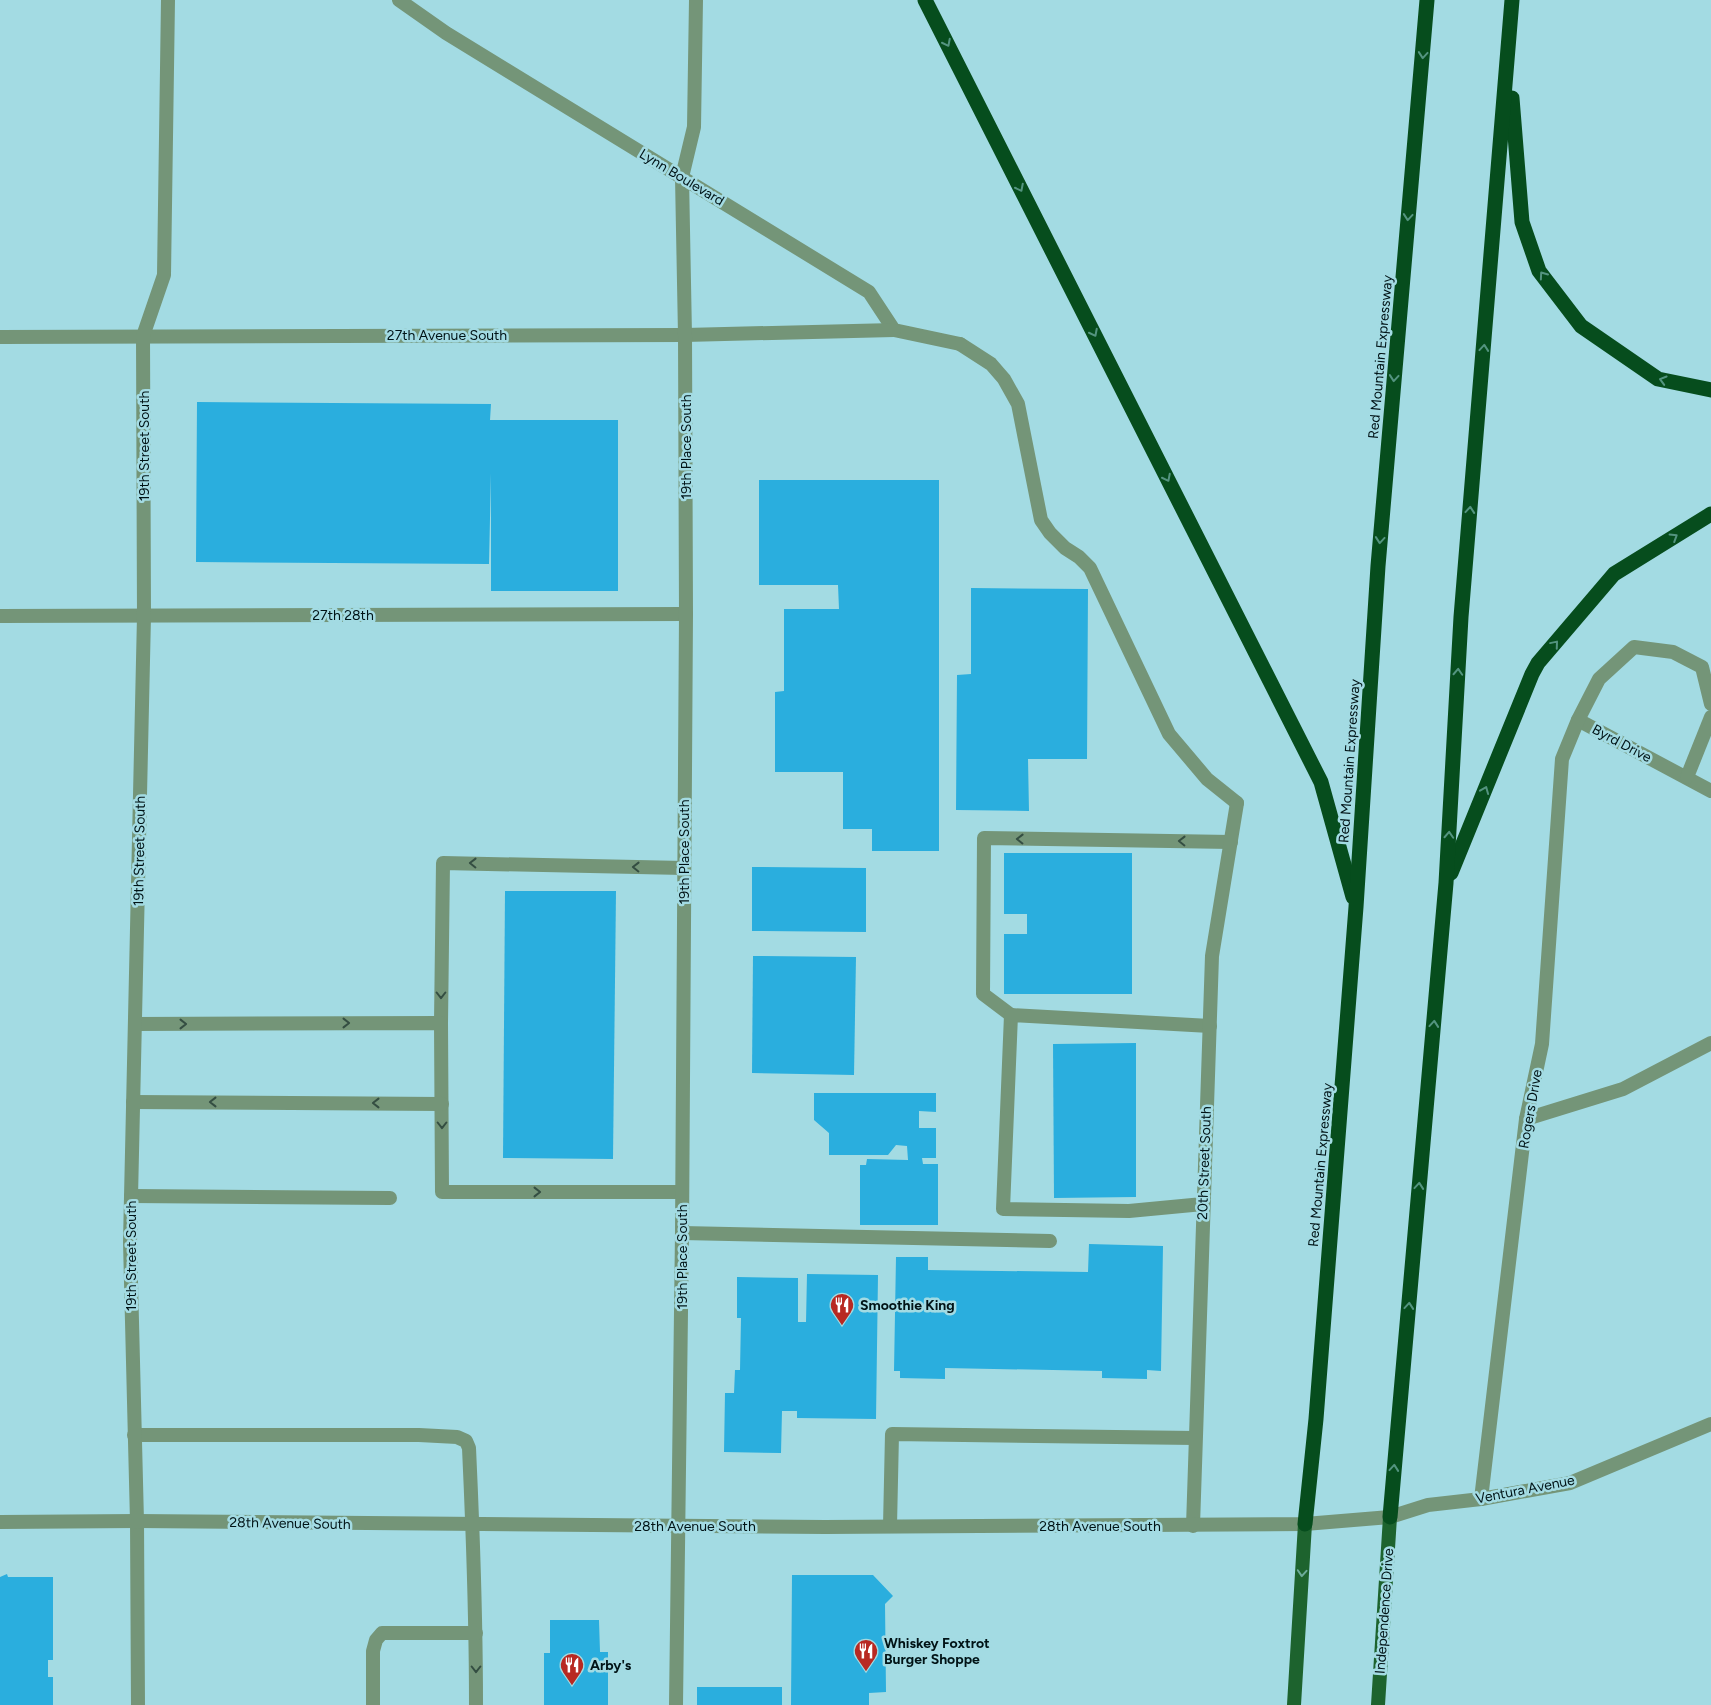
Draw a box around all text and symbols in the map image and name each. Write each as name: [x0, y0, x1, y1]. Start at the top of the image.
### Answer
one-way arrow: [941, 38, 951, 47]
one-way arrow: [1417, 51, 1428, 59]
street label: Lynn Boulevard: [636, 145, 727, 209]
one-way arrow: [1014, 183, 1024, 192]
one-way arrow: [1403, 213, 1414, 221]
one-way arrow: [1540, 271, 1549, 281]
street label: Red Mountain Expressway: [1365, 274, 1396, 440]
street label: 27th Avenue South: [387, 327, 507, 344]
one-way arrow: [1088, 328, 1098, 337]
one-way arrow: [1478, 344, 1489, 352]
one-way arrow: [1389, 375, 1400, 383]
one-way arrow: [1659, 375, 1668, 386]
street label: 19th Street South: [136, 391, 153, 501]
street label: 19th Place South: [678, 394, 695, 499]
one-way arrow: [1161, 473, 1171, 482]
one-way arrow: [1464, 506, 1475, 514]
one-way arrow: [1669, 534, 1678, 543]
one-way arrow: [1375, 537, 1386, 545]
street label: 27th 28th: [312, 607, 374, 624]
one-way arrow: [1549, 641, 1557, 650]
one-way arrow: [1452, 668, 1463, 676]
street label: Red Mountain Expressway: [1335, 678, 1364, 844]
street label: Byrd Drive: [1589, 721, 1655, 766]
one-way arrow: [1479, 786, 1489, 794]
street label: 19th Street South: [130, 795, 149, 906]
street label: 19th Place South: [676, 799, 693, 904]
one-way arrow: [1443, 830, 1454, 838]
one-way arrow: [1015, 834, 1023, 844]
one-way arrow: [1178, 836, 1186, 846]
one-way arrow: [469, 858, 477, 869]
one-way arrow: [631, 862, 639, 872]
one-way arrow: [436, 991, 447, 999]
one-way arrow: [342, 1018, 350, 1028]
one-way arrow: [180, 1019, 188, 1029]
one-way arrow: [1428, 1020, 1439, 1028]
street label: Rogers Drive: [1515, 1068, 1546, 1150]
street label: Red Mountain Expressway: [1305, 1082, 1336, 1248]
one-way arrow: [209, 1097, 216, 1107]
one-way arrow: [371, 1098, 379, 1108]
street label: 20th Street South: [1194, 1106, 1215, 1220]
one-way arrow: [437, 1122, 447, 1130]
one-way arrow: [1414, 1182, 1425, 1190]
one-way arrow: [534, 1187, 542, 1197]
street label: 19th Street South: [123, 1201, 140, 1311]
street label: 19th Place South: [674, 1204, 691, 1309]
restaurant icon: Smoothie King: [829, 1292, 855, 1326]
place label: Smoothie King: [860, 1297, 955, 1314]
one-way arrow: [1403, 1302, 1414, 1310]
one-way arrow: [1389, 1464, 1400, 1472]
street label: Ventura Avenue: [1474, 1472, 1576, 1507]
street label: 28th Avenue South: [229, 1514, 351, 1533]
street label: 28th Avenue South: [634, 1518, 756, 1535]
street label: 28th Avenue South: [1039, 1518, 1161, 1535]
street label: Independence Drive: [1372, 1547, 1397, 1674]
one-way arrow: [1297, 1569, 1308, 1577]
place label: Whiskey Foxtrot Burger Shoppe: [884, 1635, 990, 1668]
restaurant icon: Whiskey Foxtrot Burger Shoppe: [853, 1638, 879, 1672]
restaurant icon: Arby's: [559, 1652, 585, 1686]
place label: Arby's: [590, 1657, 632, 1674]
one-way arrow: [471, 1666, 481, 1673]

